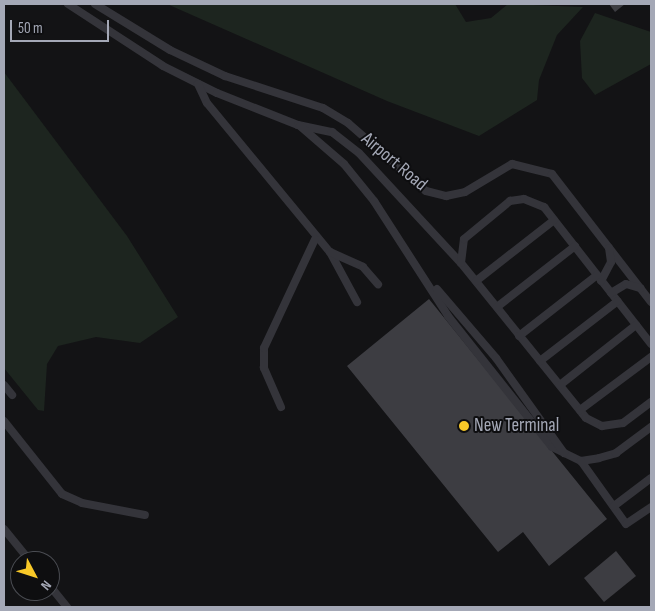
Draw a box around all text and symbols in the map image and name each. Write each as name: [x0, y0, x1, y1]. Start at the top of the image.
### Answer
scale bar: [12, 10, 111, 42]
text: 50 m: [18, 19, 43, 38]
street label: Airport Road: [356, 128, 432, 196]
place label: New Terminal: [474, 415, 559, 437]
marker: New Terminal: [458, 420, 470, 432]
north arrow: [10, 551, 60, 601]
text: N: [37, 577, 55, 594]

